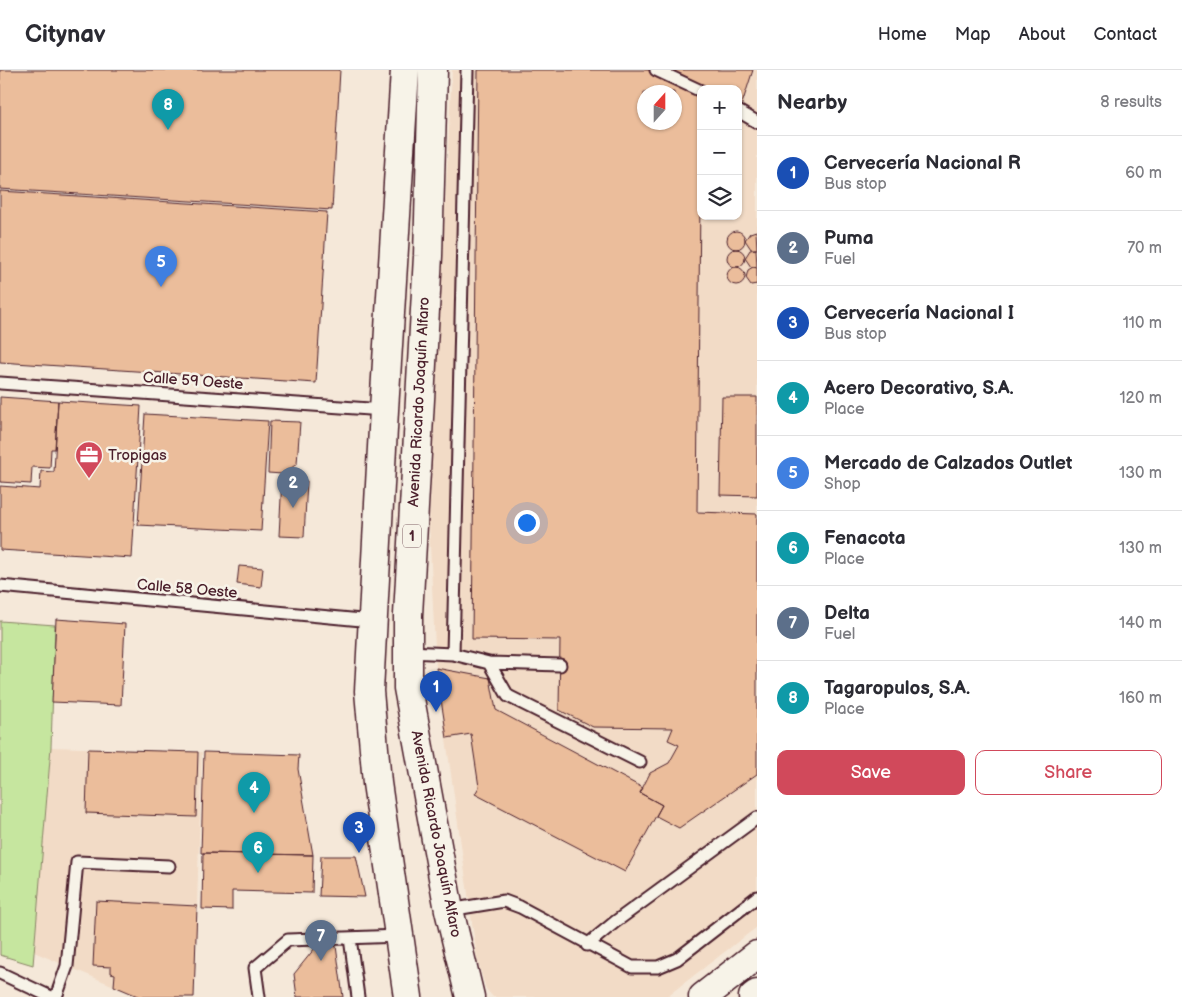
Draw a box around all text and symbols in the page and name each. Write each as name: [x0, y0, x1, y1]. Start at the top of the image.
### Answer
text: Citynav: [25, 20, 106, 49]
text: Home: [878, 24, 927, 45]
text: Map: [955, 24, 991, 45]
text: About: [1019, 24, 1066, 45]
text: Contact: [1094, 24, 1157, 45]
north arrow: [637, 85, 682, 130]
map controls: [697, 85, 742, 220]
button: +: [697, 85, 742, 130]
pin: 8: [152, 89, 184, 130]
text: Nearby: [777, 90, 847, 115]
text: 8 results: [1100, 93, 1162, 112]
button: −: [697, 130, 742, 175]
text: Cervecería Nacional R: [824, 152, 1021, 175]
text: 1: [790, 164, 796, 183]
text: 60 m: [1125, 164, 1162, 183]
button: layers: [697, 175, 742, 220]
text: Bus stop: [824, 175, 887, 194]
text: Puma: [824, 227, 874, 250]
text: 2: [788, 239, 798, 258]
text: 70 m: [1127, 239, 1162, 258]
pin: 5: [145, 246, 177, 287]
text: Fuel: [824, 250, 855, 269]
street label: Avenida Ricardo Joaquín Alfaro: [404, 296, 434, 508]
text: Cervecería Nacional I: [824, 302, 1014, 325]
text: 3: [788, 314, 798, 333]
text: 110 m: [1123, 314, 1162, 333]
text: Bus stop: [824, 325, 887, 344]
street label: Calle 59 Oeste: [142, 368, 244, 394]
text: Acero Decorativo, S.A.: [824, 377, 1014, 400]
text: 4: [788, 389, 798, 408]
text: 120 m: [1119, 389, 1162, 408]
text: Place: [824, 400, 865, 419]
office icon: Tropigas: [74, 440, 104, 479]
place label: Tropigas: [108, 446, 167, 465]
text: Mercado de Calzados Outlet: [824, 452, 1072, 475]
text: 5: [788, 464, 798, 483]
text: 130 m: [1119, 464, 1162, 483]
pin: 2: [277, 467, 309, 508]
text: Shop: [824, 475, 861, 494]
your location: [514, 510, 540, 536]
road number: 1: [403, 524, 421, 548]
text: Fenacota: [824, 527, 906, 550]
text: 6: [788, 539, 798, 558]
text: 130 m: [1119, 539, 1162, 558]
text: Place: [824, 550, 865, 569]
street label: Calle 58 Oeste: [136, 575, 238, 603]
text: Delta: [824, 602, 870, 625]
text: 7: [789, 614, 797, 633]
text: 140 m: [1119, 614, 1162, 633]
text: Fuel: [824, 625, 855, 644]
pin: 1: [420, 671, 452, 712]
text: Tagaropulos, S.A.: [824, 677, 970, 700]
text: 8: [788, 689, 798, 708]
text: 160 m: [1119, 689, 1162, 708]
text: Place: [824, 700, 865, 719]
street label: Avenida Ricardo Joaquín Alfaro: [407, 729, 465, 939]
button: Save: [777, 750, 965, 795]
button: Share: [975, 750, 1162, 795]
pin: 4: [238, 772, 270, 813]
pin: 3: [343, 812, 375, 853]
pin: 6: [242, 832, 274, 873]
pin: 7: [305, 920, 337, 961]

